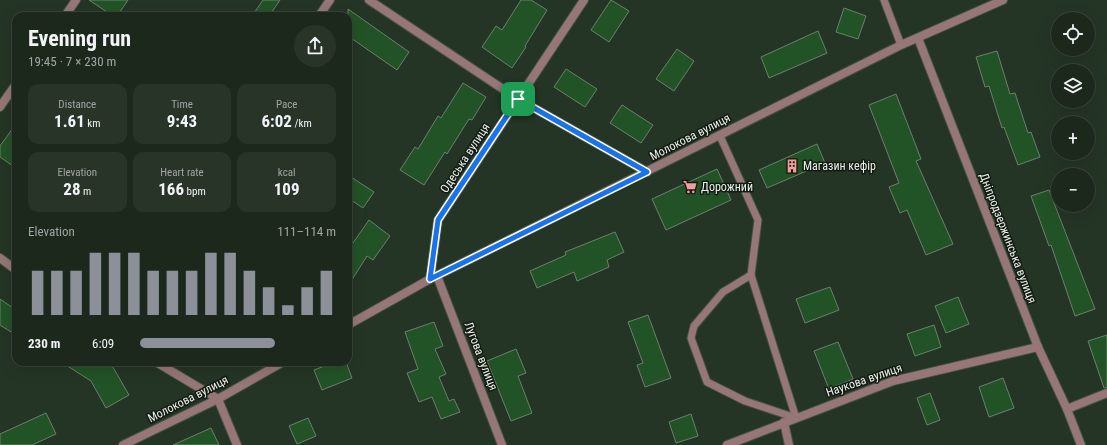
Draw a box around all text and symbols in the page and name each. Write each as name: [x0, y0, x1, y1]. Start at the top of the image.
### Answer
map controls: [1051, 12, 1095, 212]
button: locate: [1051, 12, 1095, 56]
button: share: [294, 25, 336, 67]
text: Evening run: [28, 26, 131, 51]
text: 19:45 · 7 × 230 m: [28, 54, 116, 69]
button: layers: [1051, 64, 1095, 108]
pin: [501, 82, 535, 116]
icon: arrive: [507, 88, 529, 110]
text: Distance: [58, 98, 96, 111]
text: Time: [171, 98, 193, 111]
text: Pace: [276, 98, 297, 111]
text: 1.61: [54, 111, 85, 131]
text: 9:43: [167, 111, 197, 131]
text: 6:02: [262, 111, 292, 131]
street label: Молокова вулиця: [647, 111, 733, 163]
button: +: [1051, 116, 1095, 160]
text: km: [85, 117, 101, 130]
text: /km: [292, 117, 312, 130]
street label: Одеська вулиця: [437, 121, 493, 195]
building icon: Магазин кефір: [784, 158, 800, 174]
place label: Магазин кефір: [803, 159, 876, 173]
text: Elevation: [58, 166, 97, 179]
text: Heart rate: [160, 166, 204, 179]
text: kcal: [278, 166, 296, 179]
button: −: [1051, 168, 1095, 212]
street label: Дніпродзержинська вулиця: [977, 171, 1039, 305]
text: 28: [63, 179, 81, 199]
text: 166: [158, 179, 184, 199]
text: 109: [274, 179, 300, 199]
supermarket icon: Дорожний: [682, 179, 698, 195]
place label: Дорожний: [701, 180, 753, 194]
text: m: [81, 185, 91, 198]
text: bpm: [184, 185, 206, 198]
text: Elevation: [28, 224, 75, 239]
text: 111–114 m: [277, 224, 336, 239]
street label: Лугова вулиця: [461, 320, 501, 392]
text: 230 m: [28, 336, 60, 351]
text: 6:09: [92, 336, 114, 351]
street label: Наукова вулиця: [824, 360, 904, 400]
street label: Молокова вулиця: [145, 373, 231, 425]

